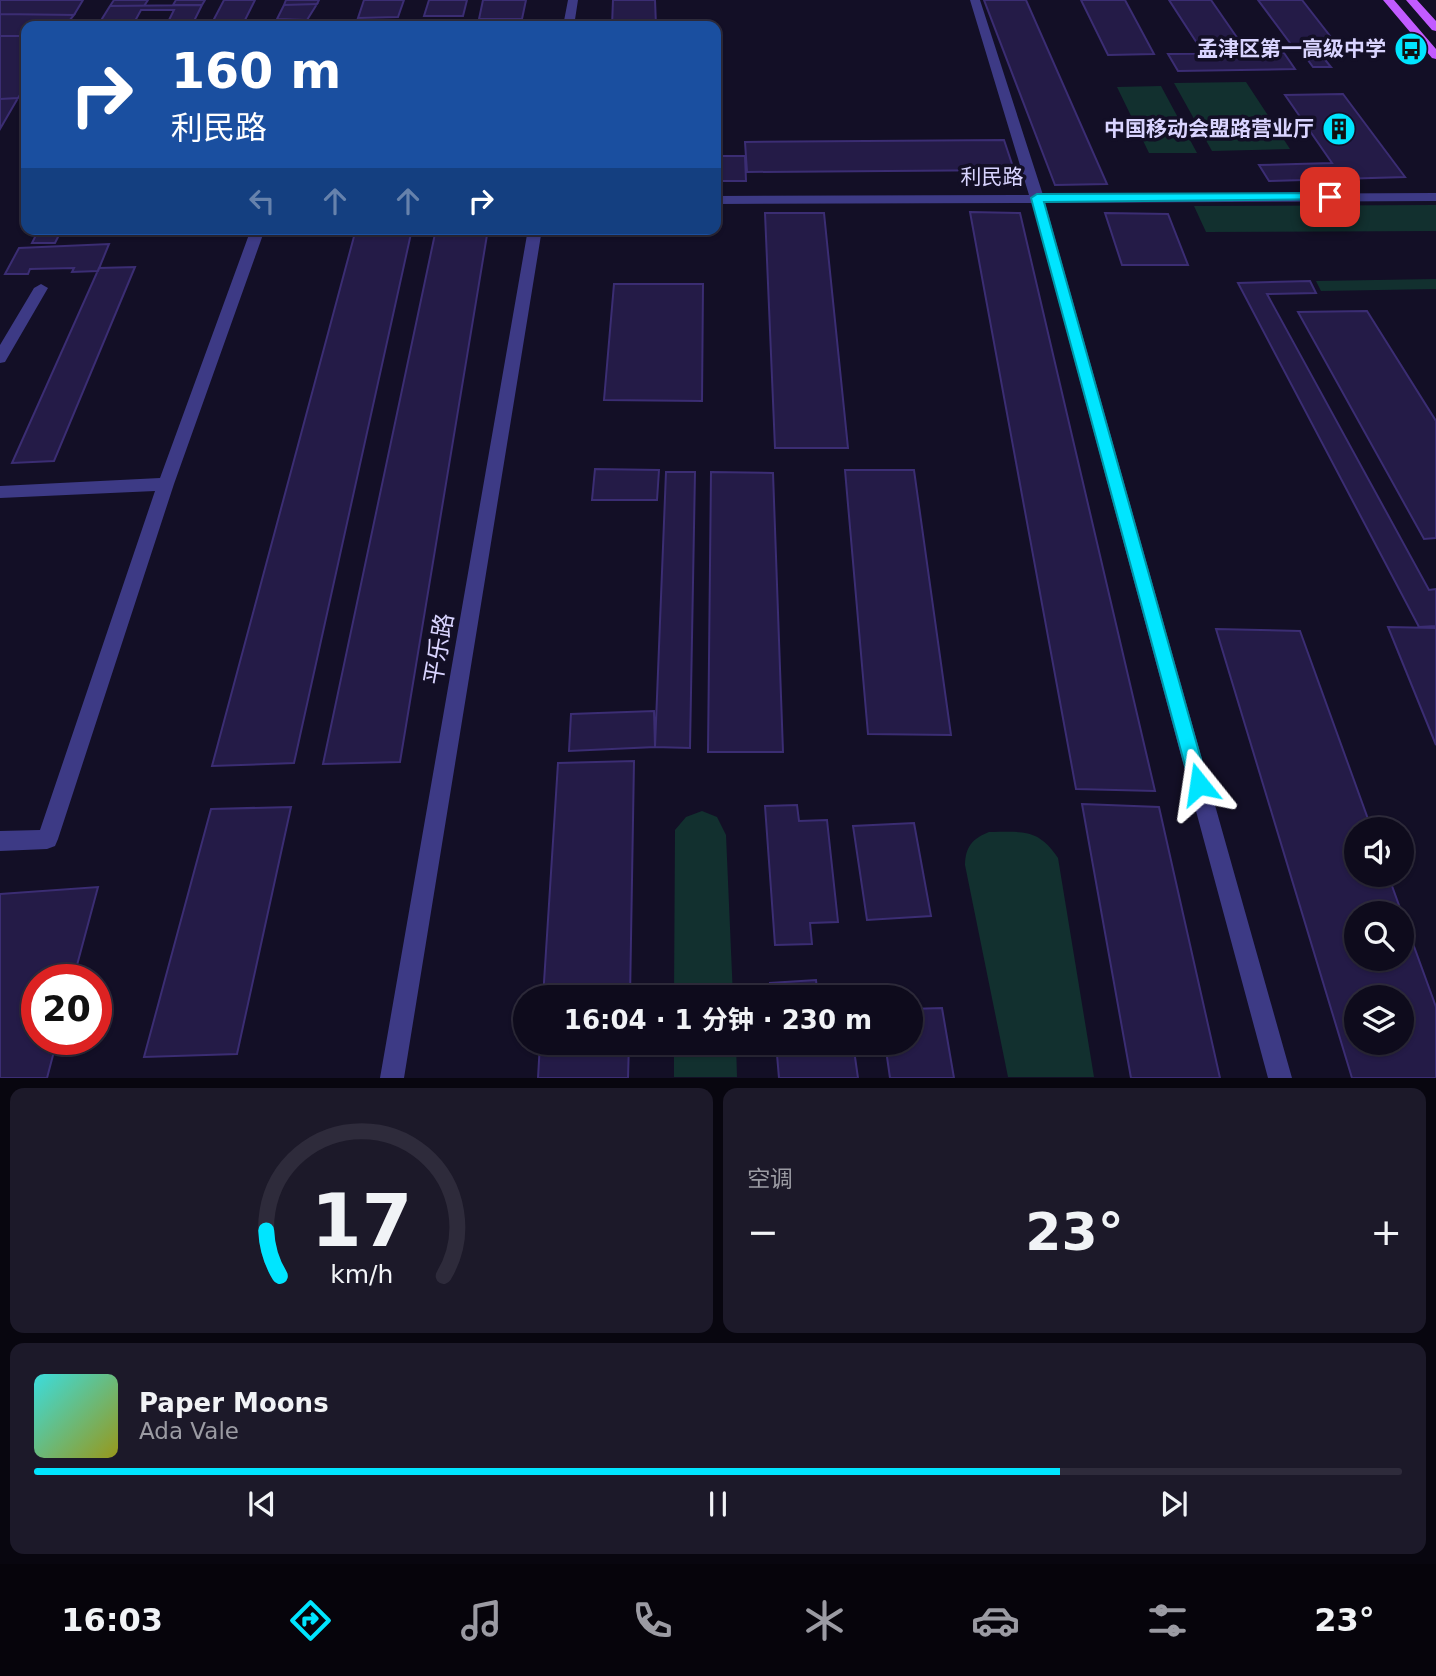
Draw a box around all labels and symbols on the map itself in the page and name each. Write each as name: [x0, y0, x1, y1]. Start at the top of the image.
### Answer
bus stop icon: 孟津区第一高级中学: [1392, 30, 1430, 68]
place label: 孟津区第一高级中学: [1197, 37, 1386, 61]
building icon: 中国移动会盟路营业厅: [1320, 110, 1358, 148]
place label: 中国移动会盟路营业厅: [1104, 117, 1314, 141]
street label: 利民路: [961, 165, 1024, 189]
pin: [1300, 167, 1360, 227]
street label: 平乐路: [419, 611, 459, 687]
position arrow: [1162, 747, 1236, 821]
speed limit sign: 20: [21, 964, 112, 1055]

